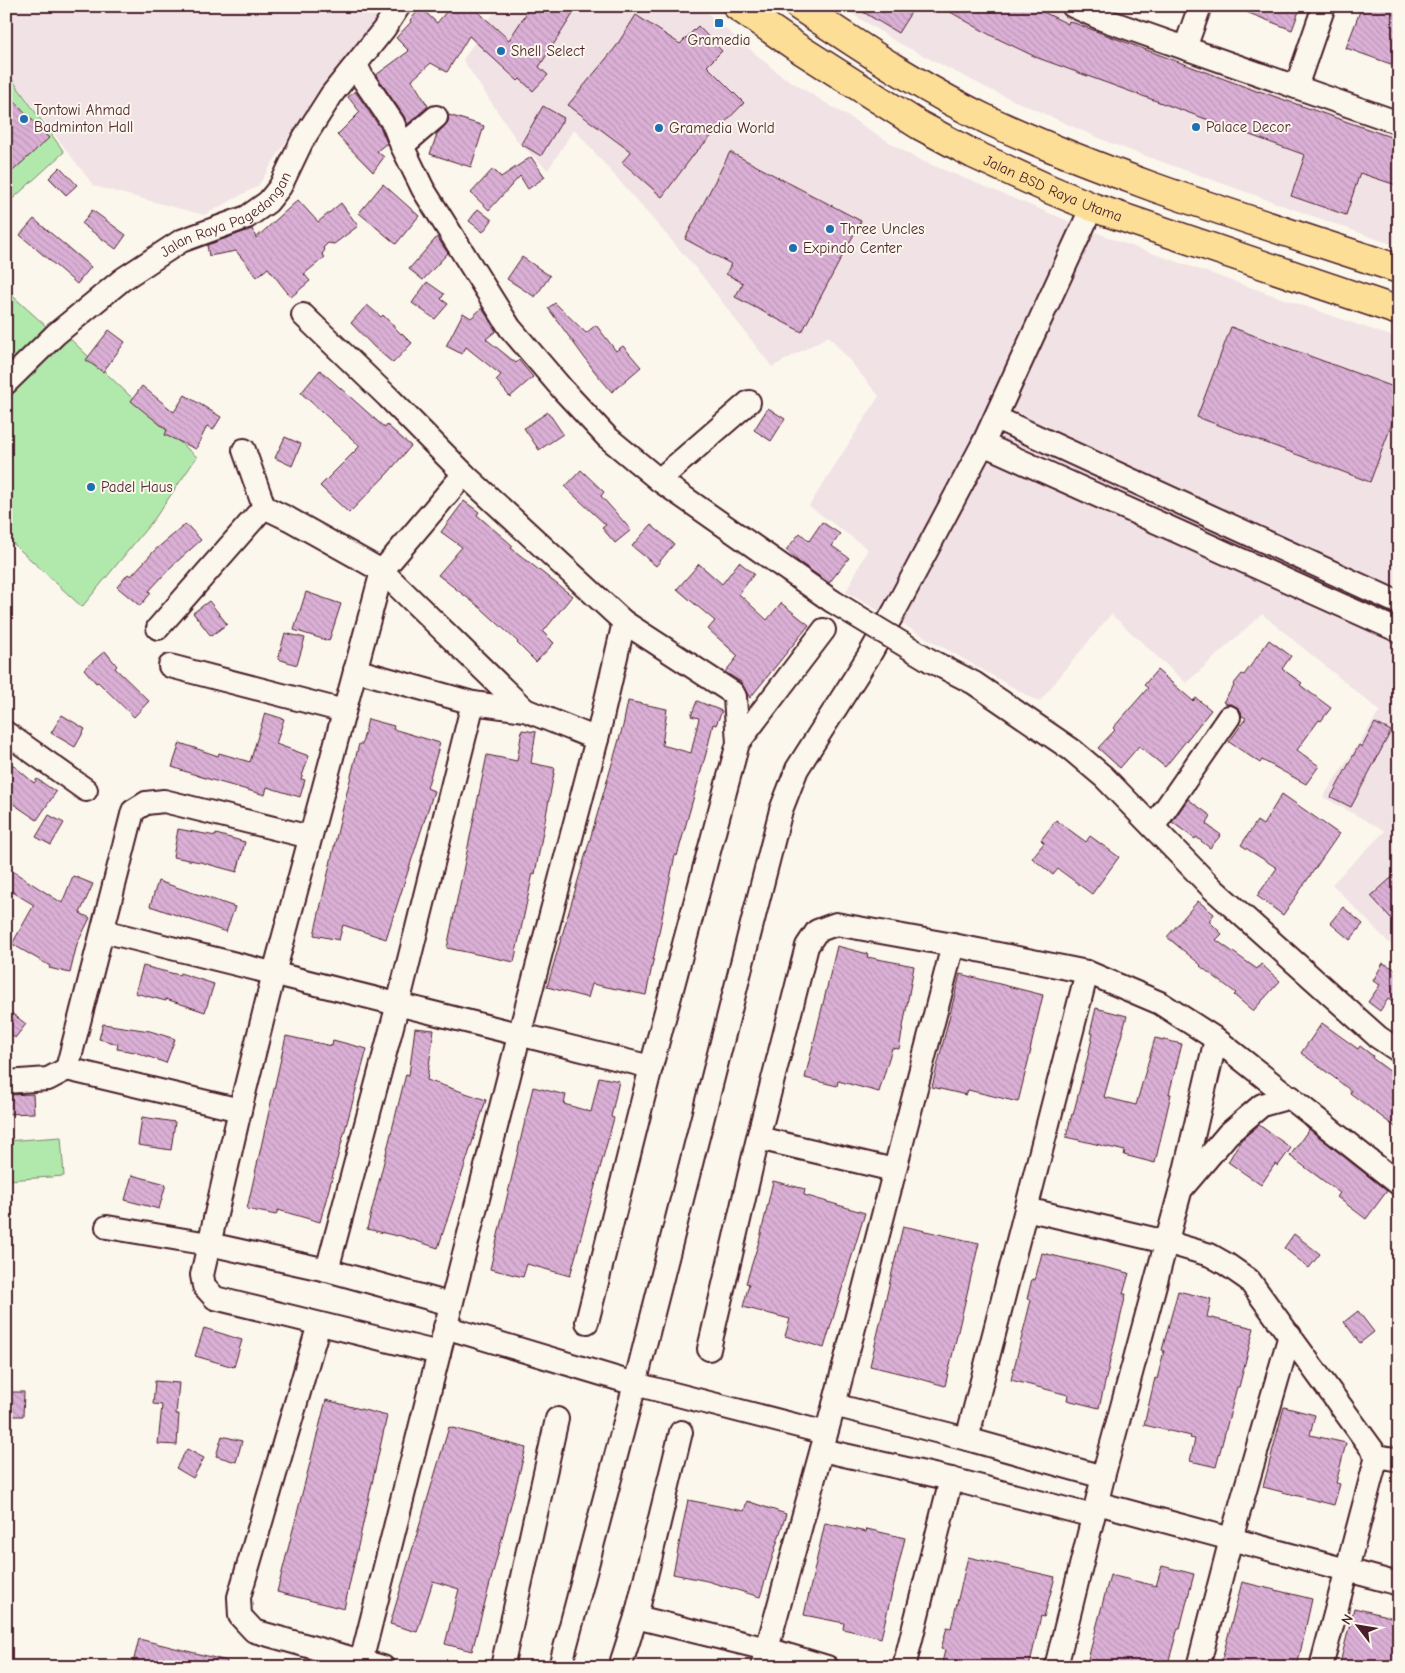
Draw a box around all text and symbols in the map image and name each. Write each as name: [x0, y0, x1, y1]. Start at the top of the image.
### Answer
marker: Gramedia: [713, 17, 725, 29]
place label: Gramedia: [687, 31, 751, 49]
place label: Shell Select: [511, 42, 585, 60]
marker: Shell Select: [495, 45, 507, 57]
place label: Tontowi Ahmad Badminton Hall: [34, 101, 133, 136]
marker: Tontowi Ahmad Badminton Hall: [18, 113, 30, 125]
place label: Palace Decor: [1206, 118, 1290, 136]
place label: Gramedia World: [669, 119, 775, 137]
marker: Palace Decor: [1190, 121, 1202, 133]
marker: Gramedia World: [653, 122, 665, 134]
street label: Jalan BSD Raya Utama: [981, 151, 1125, 226]
street label: Jalan Raya Pagedangan: [157, 169, 295, 261]
place label: Three Uncles: [840, 220, 925, 238]
marker: Three Uncles: [824, 223, 836, 235]
place label: Expindo Center: [803, 239, 902, 257]
marker: Expindo Center: [787, 242, 799, 254]
place label: Padel Haus: [101, 478, 173, 496]
marker: Padel Haus: [85, 481, 97, 493]
north arrow: [1332, 1600, 1382, 1650]
text: N: [1338, 1611, 1357, 1628]

